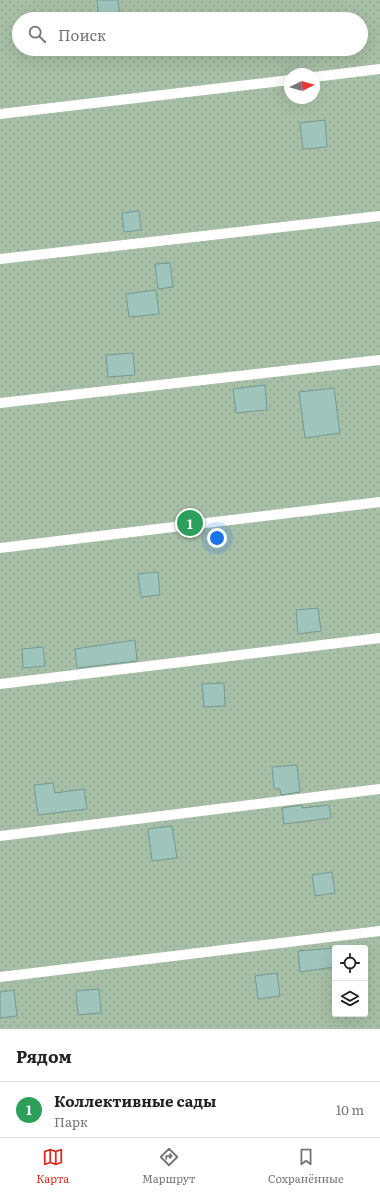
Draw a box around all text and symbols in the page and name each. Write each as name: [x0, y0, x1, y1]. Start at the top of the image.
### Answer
search box: [12, 12, 368, 56]
icon: search: [26, 23, 48, 45]
text: Поиск: [58, 23, 106, 46]
north arrow: [284, 68, 320, 104]
pin: 1: [177, 508, 203, 538]
your location: [207, 528, 227, 548]
map controls: [332, 945, 368, 1017]
button: locate: [332, 945, 368, 981]
button: layers: [332, 981, 368, 1017]
text: Рядом: [16, 1043, 72, 1068]
text: Коллективные сады: [54, 1089, 216, 1112]
text: 1: [26, 1100, 32, 1119]
text: 10 m: [336, 1100, 364, 1119]
text: Парк: [54, 1112, 88, 1131]
tab: Карта: [36, 1146, 69, 1186]
tab: Маршрут: [142, 1146, 195, 1186]
tab: Сохранённые: [268, 1146, 344, 1186]

